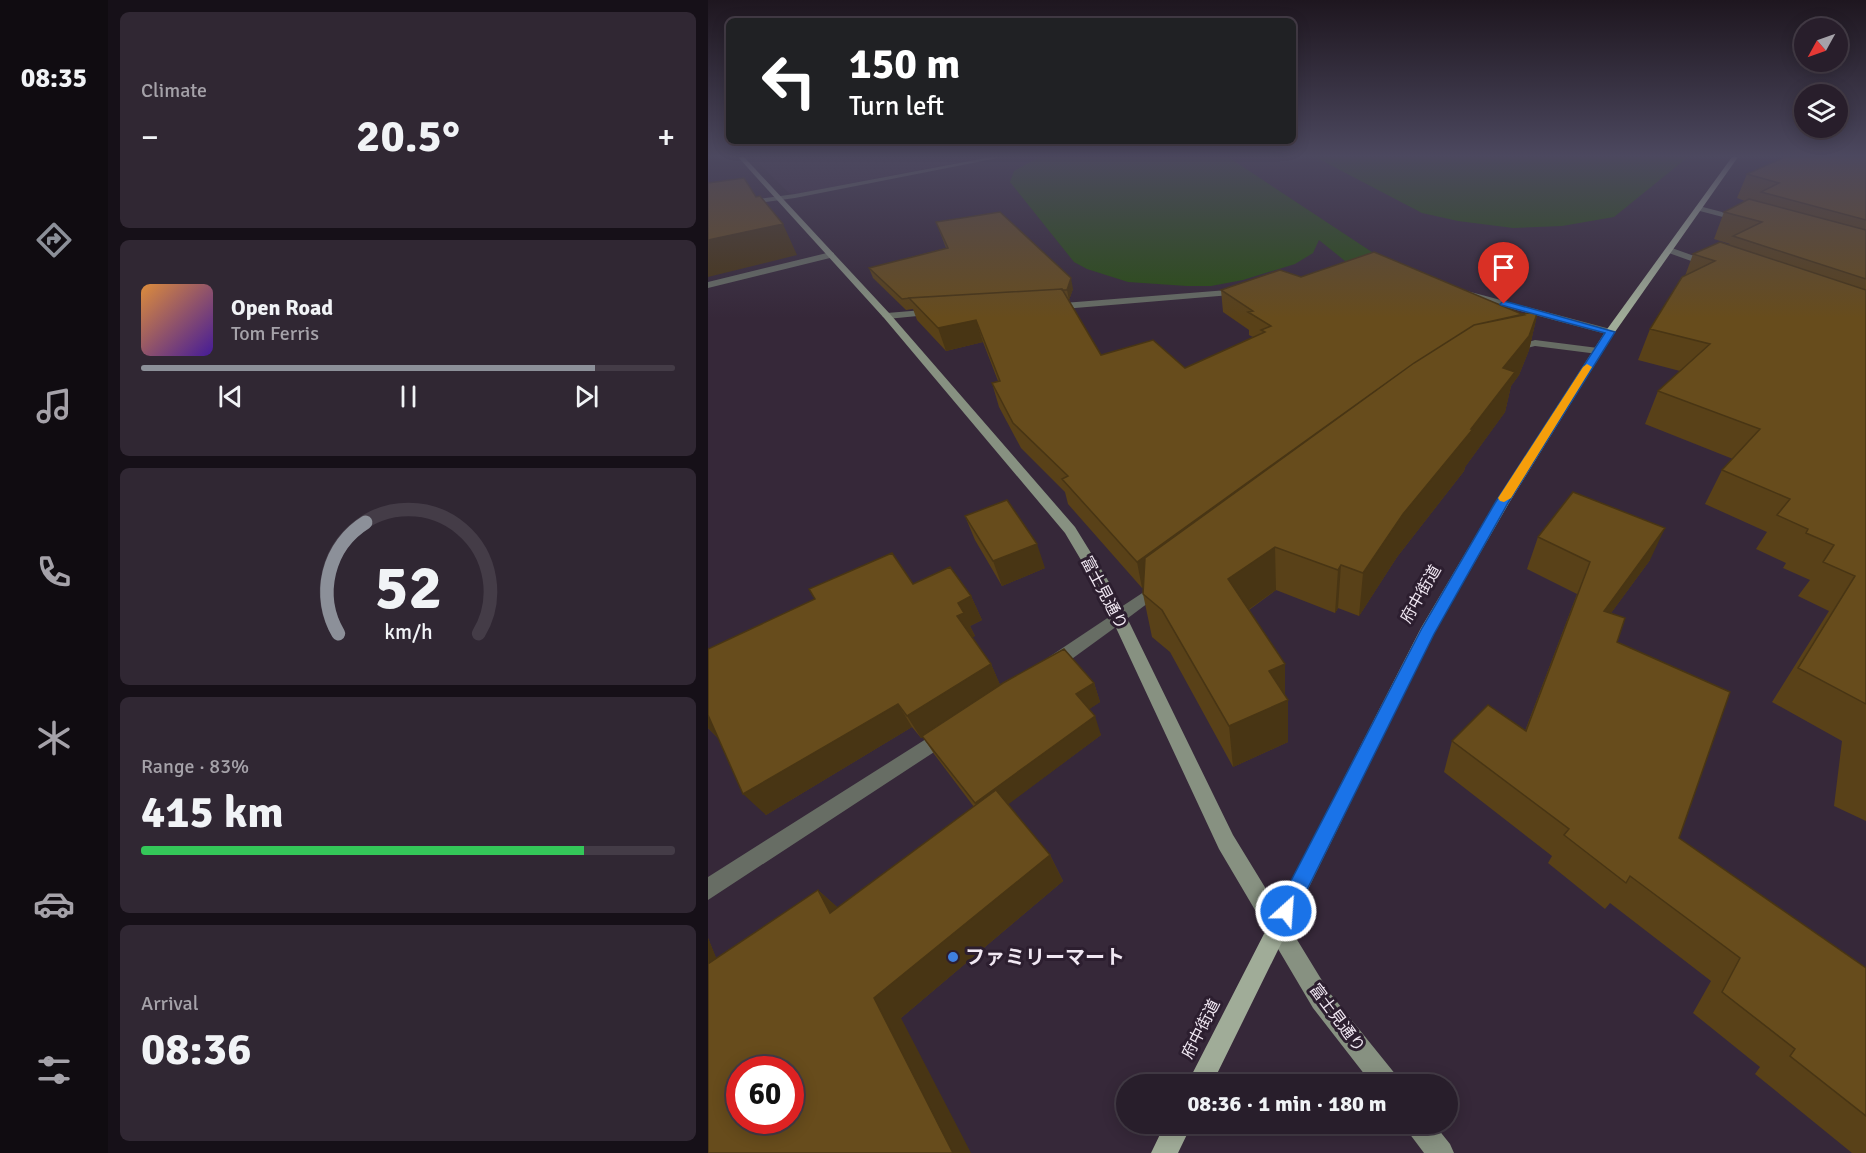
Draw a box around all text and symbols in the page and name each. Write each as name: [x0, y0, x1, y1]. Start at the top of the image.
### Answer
north arrow: [1794, 18, 1848, 72]
map controls: [1794, 18, 1848, 138]
text: 150 m: [849, 39, 960, 90]
icon: left: [750, 42, 828, 120]
text: 08:35: [21, 62, 87, 95]
text: Climate: [141, 78, 207, 103]
button: layers: [1794, 84, 1848, 138]
text: Turn left: [849, 90, 944, 123]
text: 20.5°: [356, 109, 460, 164]
text: −: [141, 117, 159, 158]
text: +: [657, 117, 675, 158]
icon: directions: [33, 219, 75, 261]
pin: [1478, 242, 1529, 304]
icon: arrive: [1487, 251, 1520, 284]
text: Open Road: [231, 294, 333, 321]
text: Tom Ferris: [231, 321, 319, 346]
icon: previous: [214, 380, 247, 413]
icon: pause: [392, 380, 425, 413]
icon: next: [570, 380, 603, 413]
icon: music: [33, 385, 75, 427]
text: 52: [374, 549, 442, 626]
icon: phone: [33, 551, 75, 593]
street label: 富士見通り: [1076, 553, 1132, 633]
street label: 府中街道: [1396, 561, 1446, 627]
text: km/h: [384, 619, 432, 645]
icon: climate: [33, 717, 75, 759]
text: Range · 83%: [141, 754, 249, 779]
text: 415 km: [141, 785, 284, 840]
position arrow: [1254, 879, 1318, 943]
icon: car: [33, 883, 75, 925]
place label: ファミリーマート: [965, 945, 1125, 970]
marker: ファミリーマート: [946, 950, 960, 964]
street label: 富士見通り: [1305, 980, 1369, 1056]
text: Arrival: [141, 991, 199, 1016]
street label: 府中街道: [1178, 996, 1224, 1062]
text: 08:36: [141, 1022, 251, 1077]
icon: filters: [33, 1049, 75, 1091]
speed limit sign: 60: [726, 1056, 804, 1134]
text: 08:36 · 1 min · 180 m: [1187, 1090, 1387, 1117]

